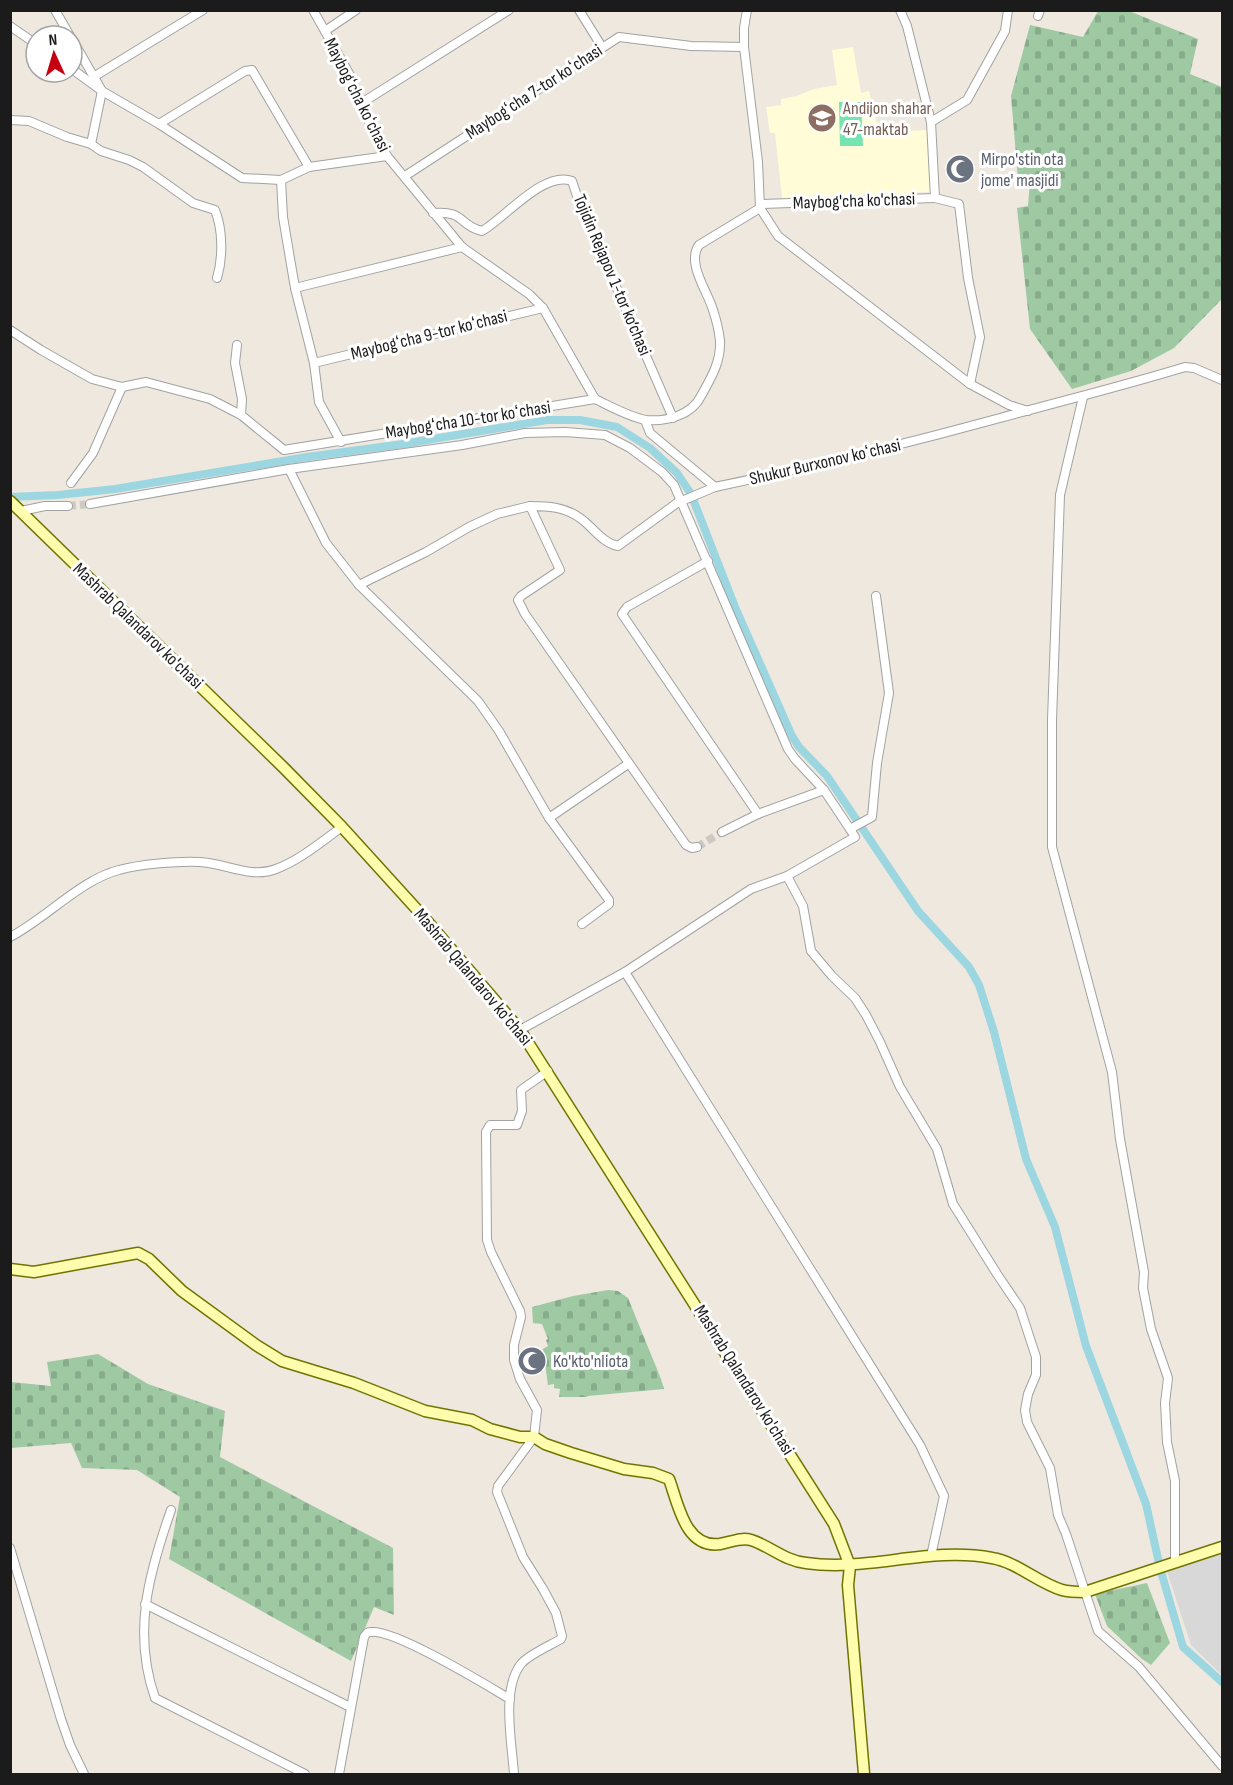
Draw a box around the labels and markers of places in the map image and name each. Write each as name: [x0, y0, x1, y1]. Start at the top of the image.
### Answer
place label: Andijon shahar 47-maktab: [842, 98, 932, 140]
school or university icon: Andijon shahar 47-maktab: [806, 102, 838, 134]
place label: Mirpo'stin ota jome' masjidi: [980, 149, 1064, 191]
mosque icon: Mirpo'stin ota jome' masjidi: [944, 153, 976, 185]
mosque icon: Ko'kto'nliota: [516, 1345, 548, 1377]
place label: Ko'kto'nliota: [553, 1351, 628, 1372]

